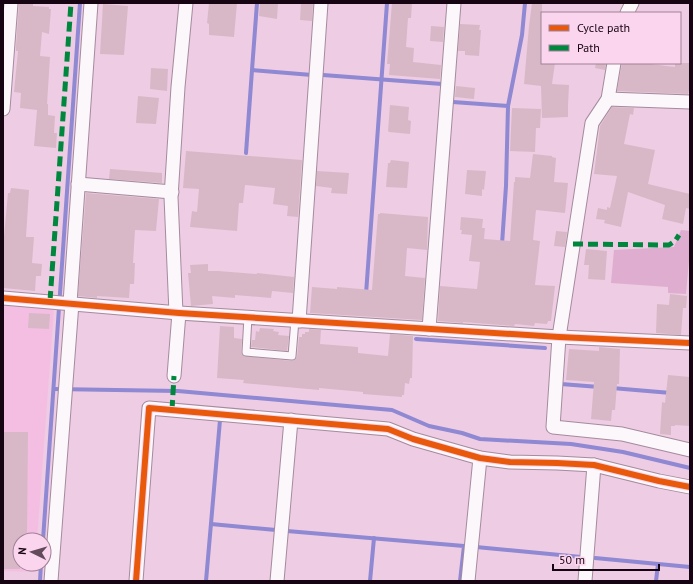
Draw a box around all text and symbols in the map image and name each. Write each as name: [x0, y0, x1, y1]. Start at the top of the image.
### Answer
legend: [541, 12, 681, 64]
text: Cycle path: [577, 20, 630, 35]
text: Path: [577, 40, 600, 55]
north arrow: [12, 532, 52, 572]
scale bar: [553, 546, 659, 572]
text: N: [15, 547, 29, 555]
text: 50 m: [559, 552, 585, 567]

